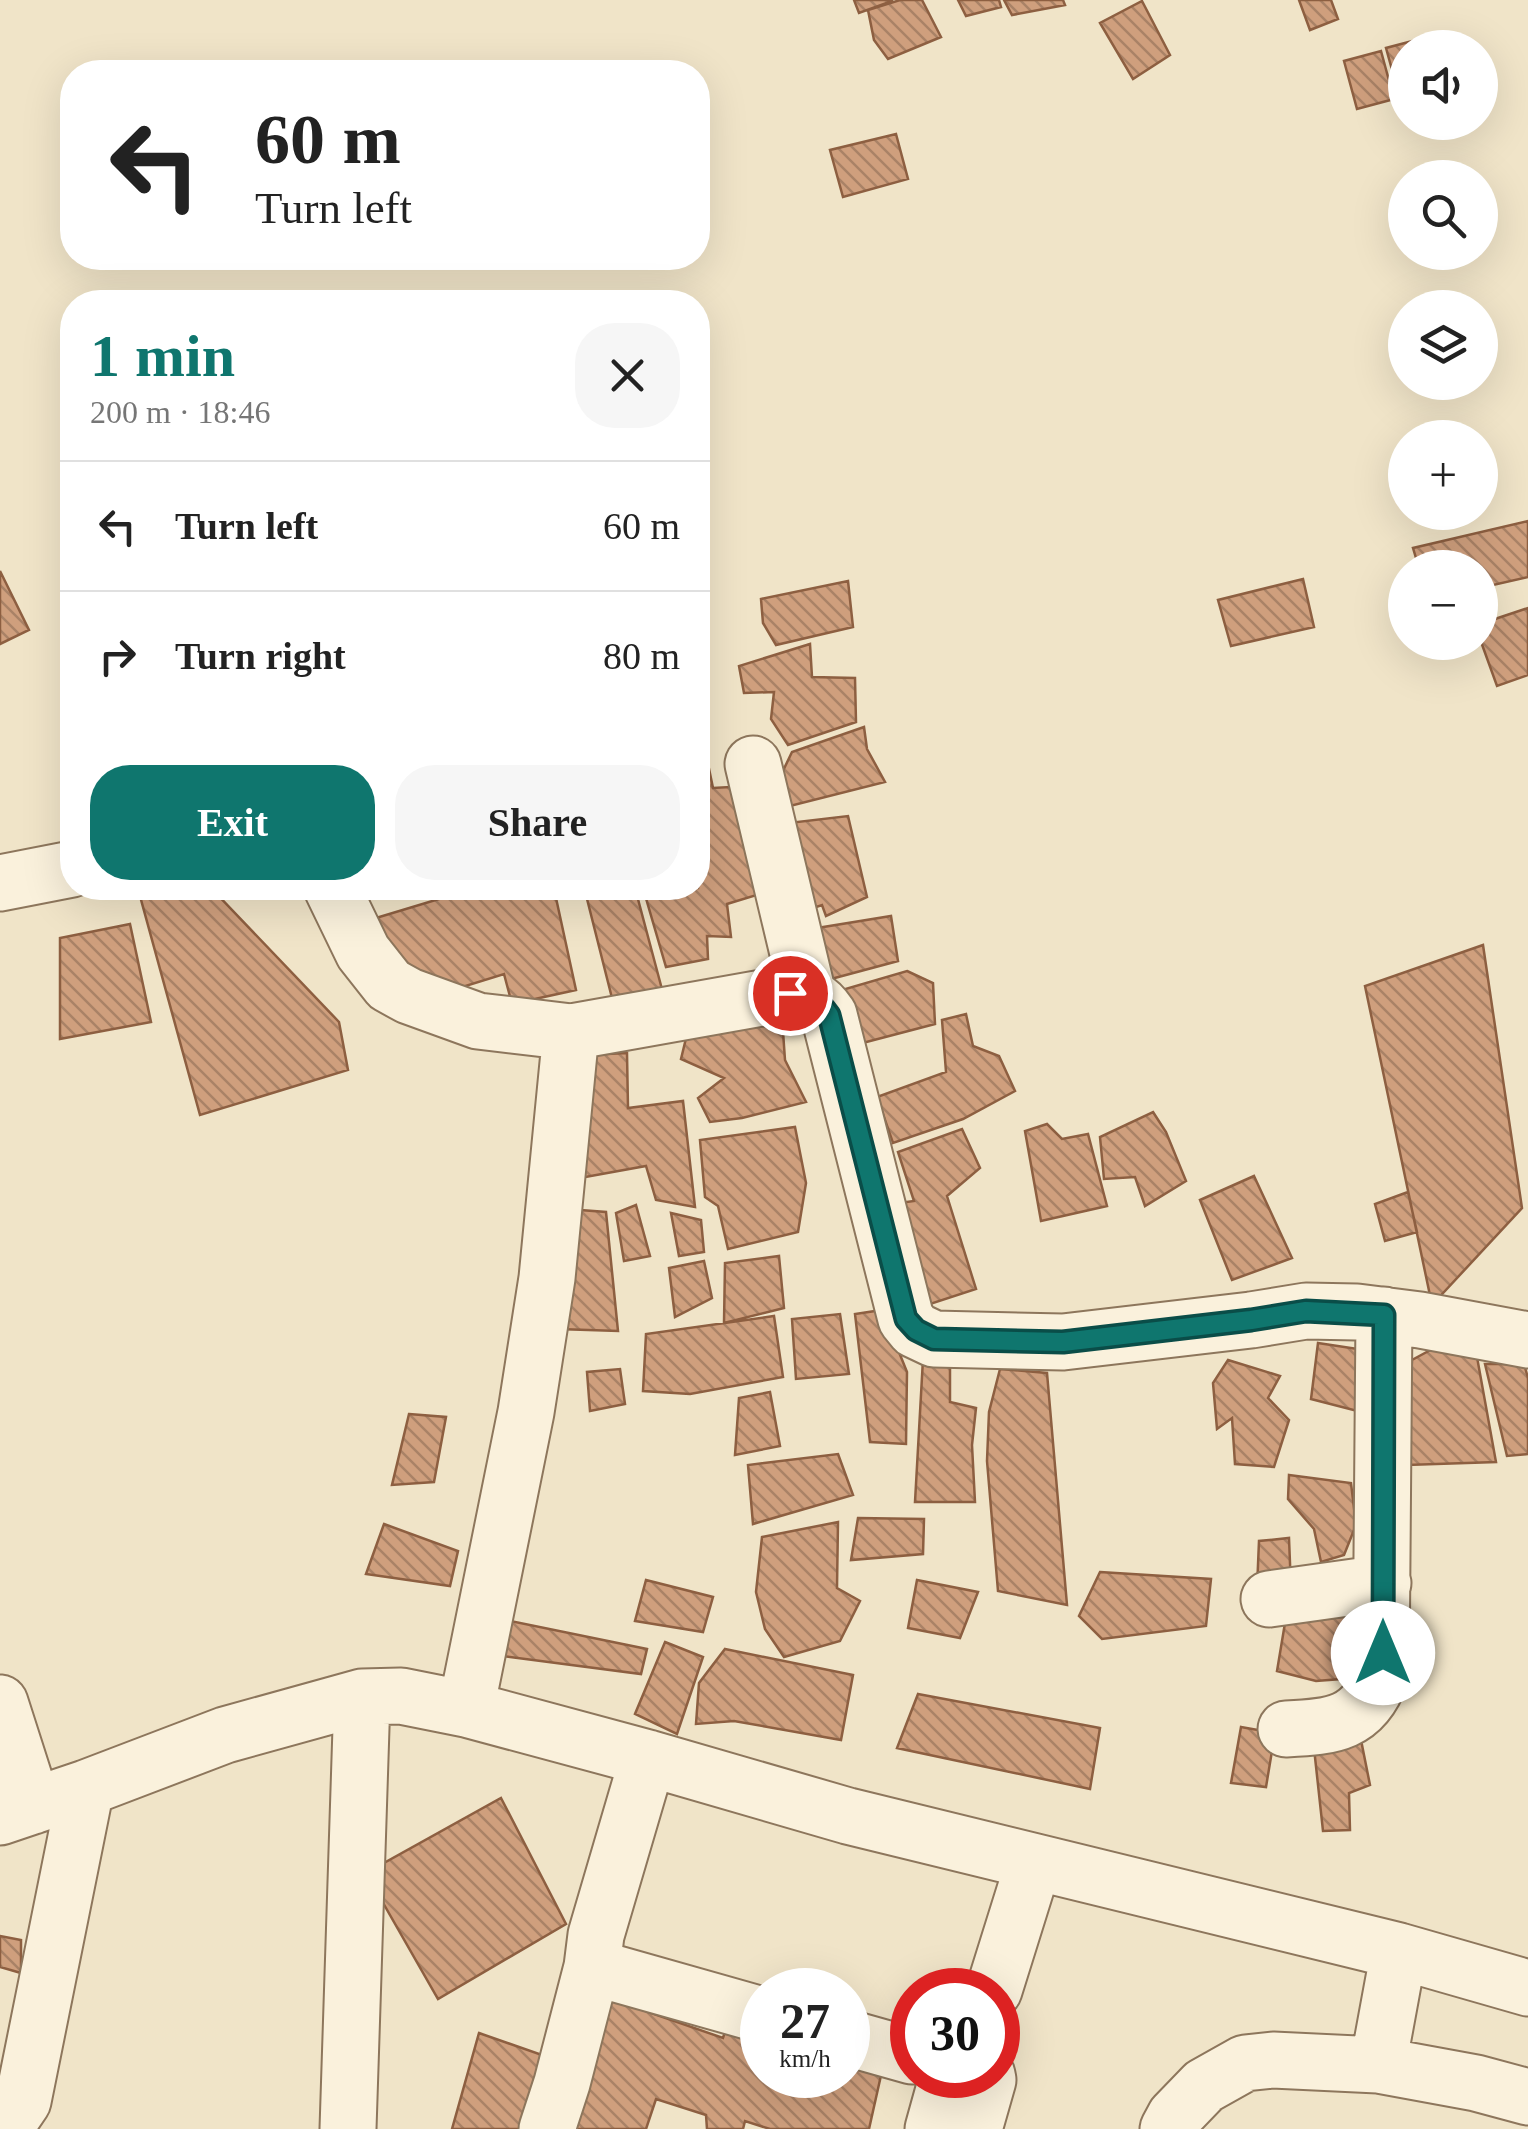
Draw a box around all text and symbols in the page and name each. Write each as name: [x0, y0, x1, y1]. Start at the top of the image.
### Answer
map controls: [1388, 30, 1498, 660]
button: sound: [1388, 30, 1498, 140]
icon: left: [90, 100, 220, 230]
text: 60 m: [255, 101, 401, 178]
button: search: [1388, 160, 1498, 270]
text: Turn left: [255, 183, 412, 233]
button: layers: [1388, 290, 1498, 400]
text: 1 min: [90, 323, 235, 389]
button: close: [575, 323, 680, 428]
text: 200 m · 18:46: [90, 394, 270, 430]
button: +: [1388, 420, 1498, 530]
icon: left: [90, 499, 145, 554]
text: Turn left: [175, 505, 318, 547]
text: 60 m: [603, 505, 680, 547]
button: −: [1388, 550, 1498, 660]
icon: right: [90, 629, 145, 684]
text: Turn right: [175, 635, 346, 677]
text: 80 m: [603, 635, 680, 677]
button: Exit: [90, 765, 375, 880]
button: Share: [395, 765, 680, 880]
pin: [748, 951, 833, 1036]
icon: arrive: [763, 966, 818, 1021]
position arrow: [1331, 1601, 1435, 1705]
speed limit sign: 30: [890, 1968, 1020, 2098]
text: 27: [780, 1993, 830, 2049]
text: km/h: [779, 2045, 831, 2072]

